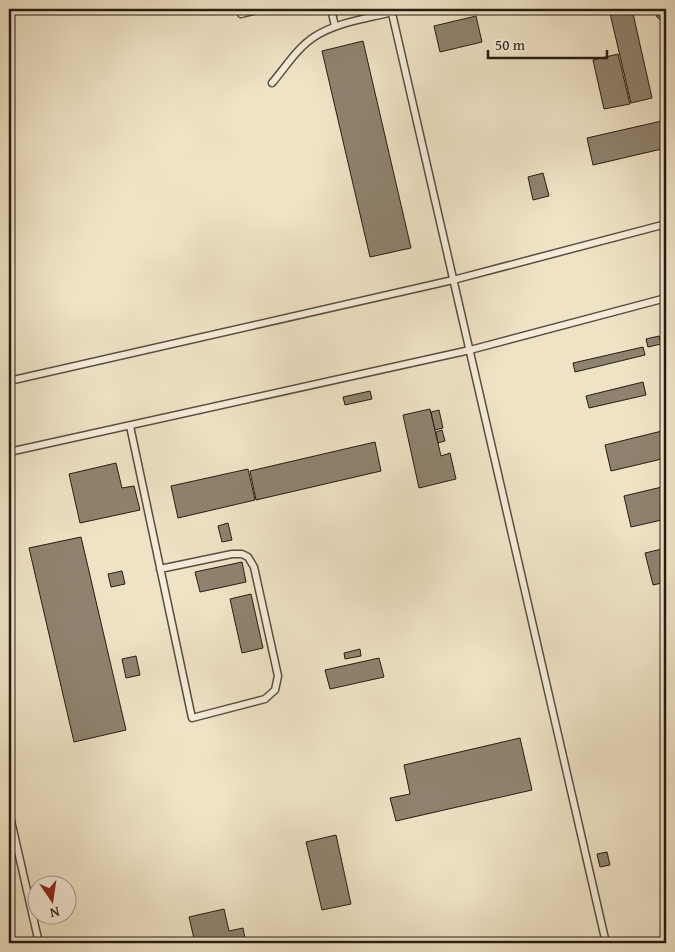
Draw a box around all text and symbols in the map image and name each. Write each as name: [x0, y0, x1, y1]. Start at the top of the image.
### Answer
scale bar: [488, 28, 606, 60]
text: 50 m: [495, 34, 526, 55]
north arrow: [28, 874, 78, 924]
text: N: [47, 902, 62, 924]

